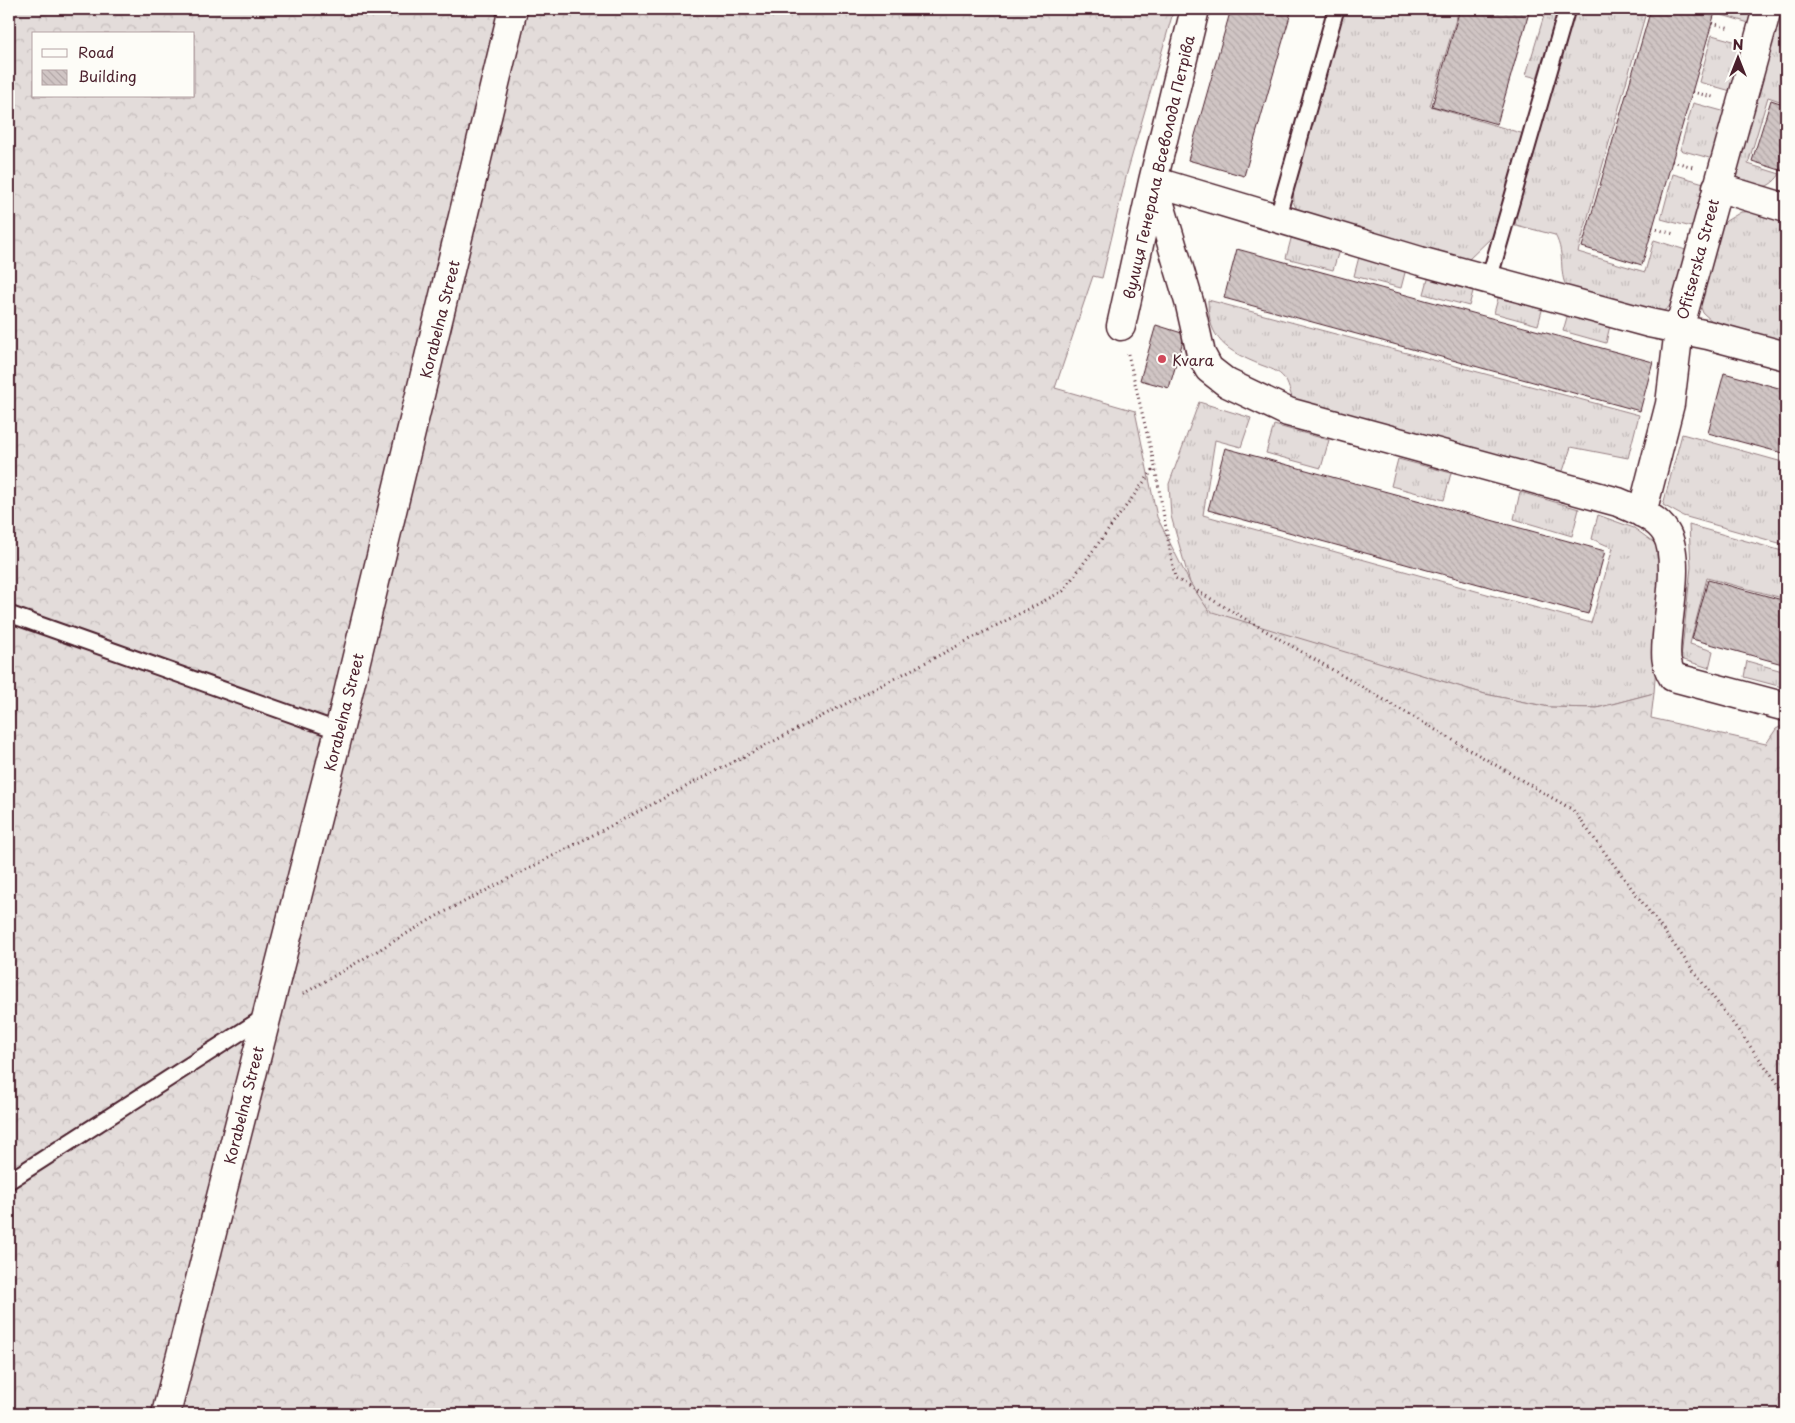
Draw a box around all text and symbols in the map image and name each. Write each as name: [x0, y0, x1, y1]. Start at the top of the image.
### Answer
legend: [32, 32, 195, 98]
street label: вулиця Генерала Всеволода Петріва: [1116, 32, 1200, 301]
north arrow: [1712, 32, 1762, 82]
text: N: [1732, 34, 1744, 55]
text: Road: [78, 40, 114, 63]
text: Building: [78, 64, 137, 87]
street label: Ofitserska Street: [1670, 196, 1724, 322]
street label: Korabelna Street: [413, 258, 465, 380]
place label: Kvara: [1172, 348, 1215, 371]
marker: Kvara: [1156, 353, 1168, 365]
street label: Korabelna Street: [317, 651, 369, 773]
street label: Korabelna Street: [217, 1044, 269, 1166]

